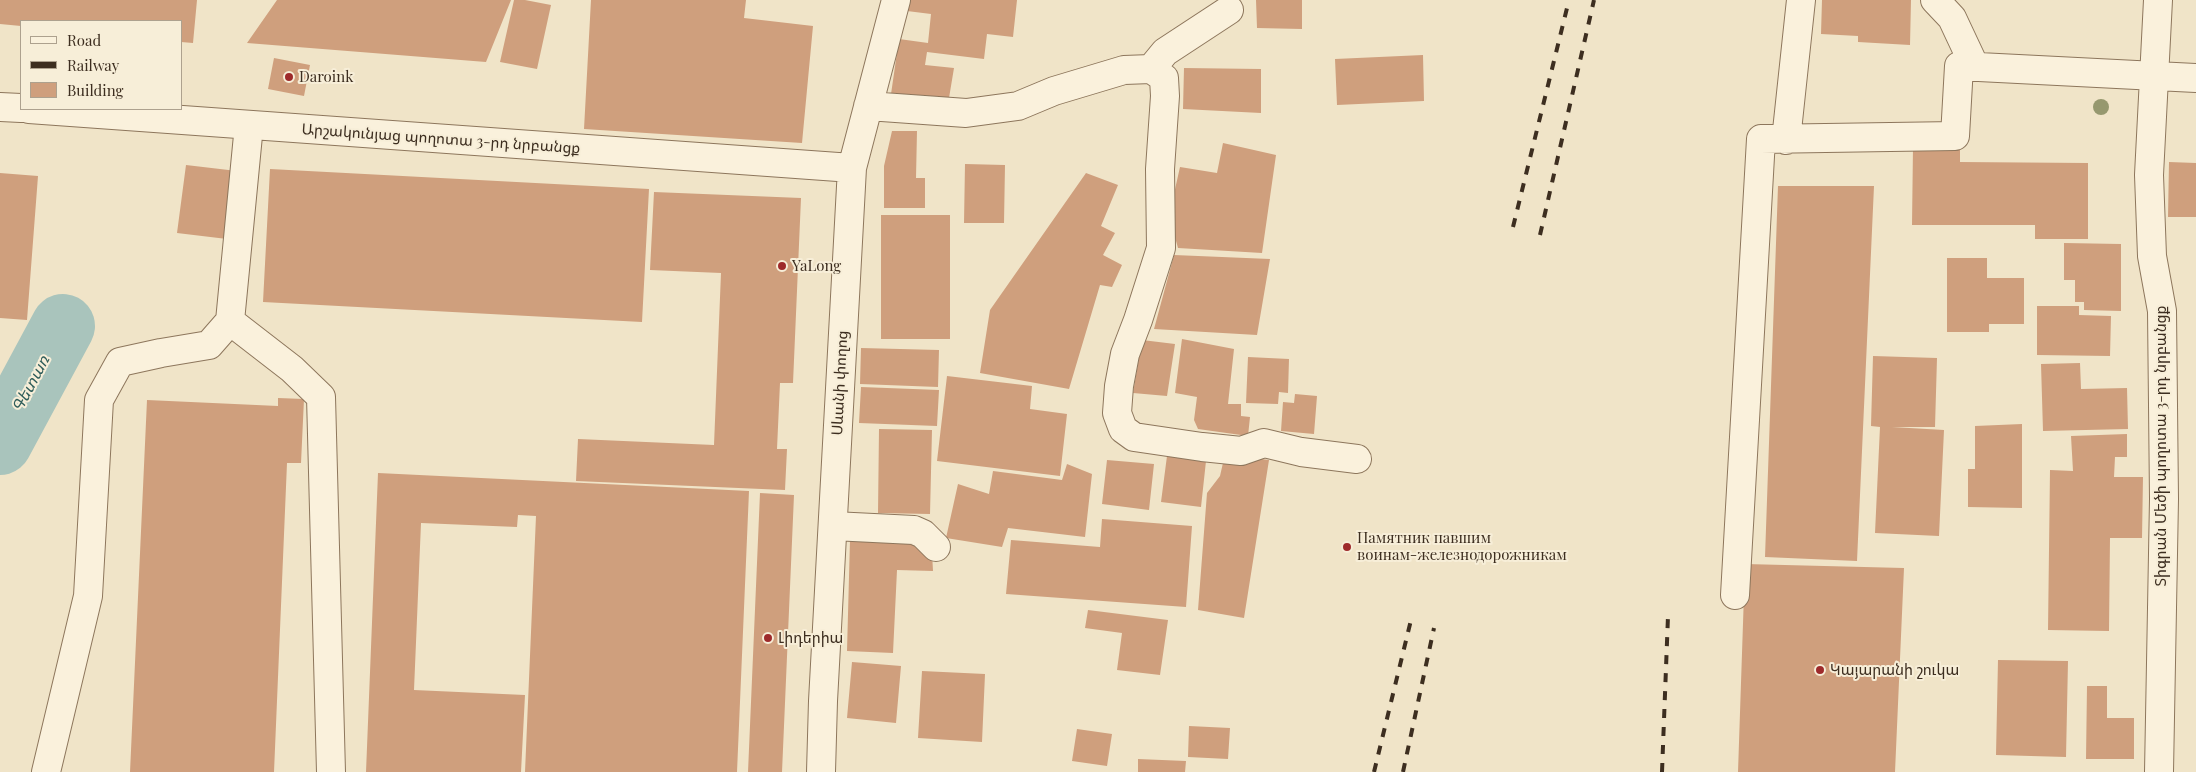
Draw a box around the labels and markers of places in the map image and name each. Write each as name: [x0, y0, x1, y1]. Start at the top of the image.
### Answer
place label: Daroink: [299, 68, 353, 86]
marker: Daroink: [283, 71, 295, 83]
place label: YaLong: [792, 257, 841, 275]
marker: YaLong: [776, 260, 788, 272]
place label: Памятник павшим воинам-железнодорожникам: [1357, 529, 1567, 564]
marker: Памятник павшим воинам-железнодорожникам: [1341, 541, 1353, 553]
place label: Լիդերիա: [778, 629, 843, 647]
marker: Լիդերիա: [762, 632, 774, 644]
place label: Կայարանի շուկա: [1830, 661, 1959, 679]
marker: Կայարանի շուկա: [1814, 664, 1826, 676]

